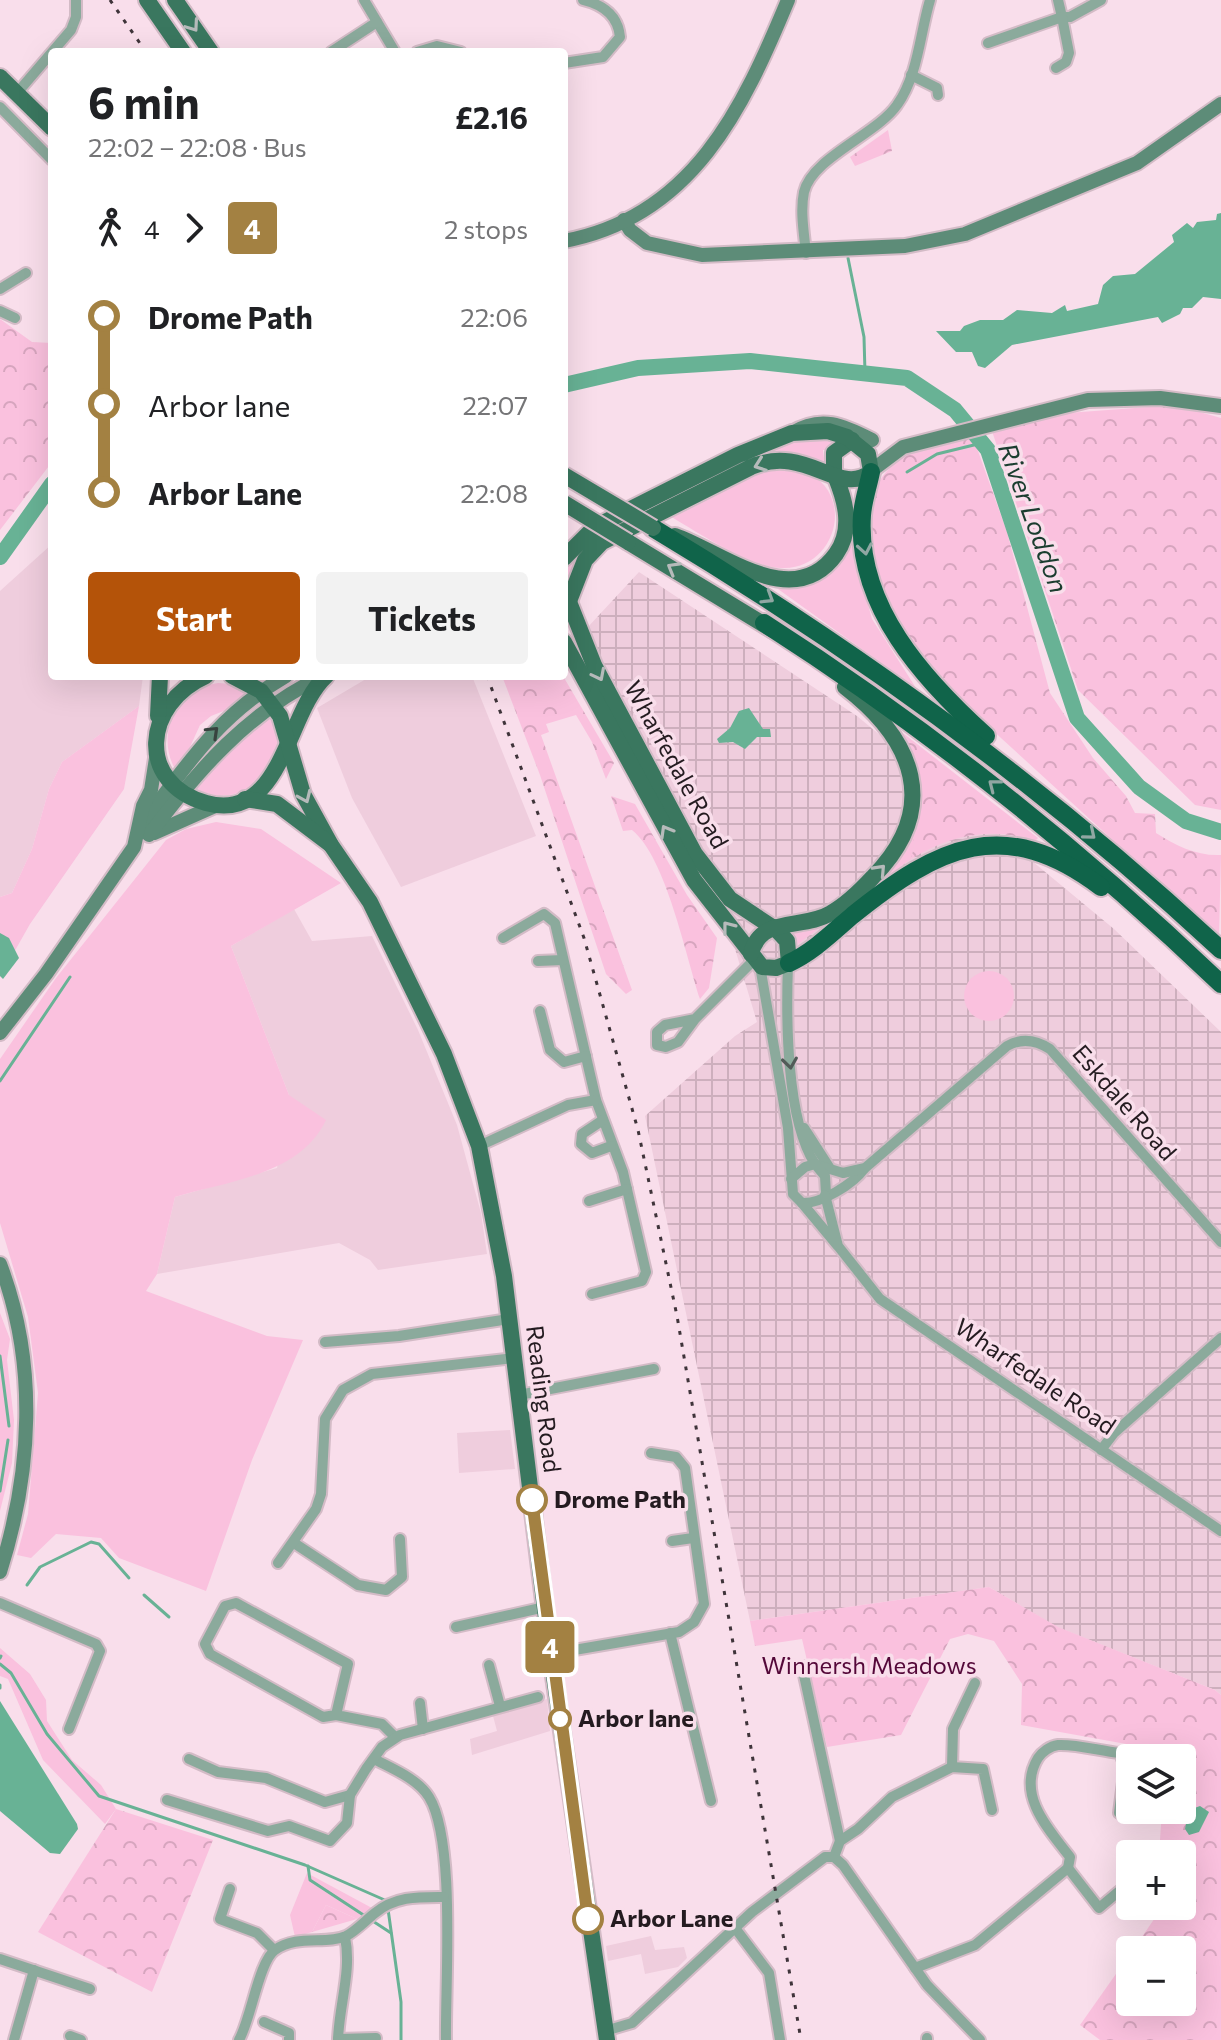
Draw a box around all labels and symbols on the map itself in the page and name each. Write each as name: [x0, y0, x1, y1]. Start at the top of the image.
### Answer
one-way arrow: [183, 17, 198, 31]
water label: River Loddon: [993, 438, 1076, 597]
one-way arrow: [754, 455, 768, 471]
one-way arrow: [856, 542, 873, 556]
one-way arrow: [667, 562, 682, 578]
one-way arrow: [759, 588, 774, 603]
one-way arrow: [589, 666, 604, 681]
street label: Wharfedale Road: [619, 675, 736, 853]
one-way arrow: [204, 727, 218, 742]
one-way arrow: [989, 780, 1003, 795]
one-way arrow: [296, 788, 312, 803]
one-way arrow: [1081, 824, 1096, 839]
one-way arrow: [660, 825, 676, 840]
one-way arrow: [871, 864, 885, 879]
one-way arrow: [724, 921, 738, 936]
street label: Eskdale Road: [1067, 1038, 1183, 1166]
one-way arrow: [781, 1057, 798, 1070]
street label: Wharfedale Road: [950, 1311, 1122, 1440]
street label: Reading Road: [521, 1324, 568, 1474]
place label: Drome Path: [554, 1484, 686, 1513]
marker: Drome Path: [517, 1485, 547, 1515]
line badge: 4: [524, 1621, 576, 1673]
park label: Winnersh Meadows: [761, 1650, 977, 1679]
place label: Arbor lane: [578, 1703, 694, 1732]
marker: Arbor lane: [549, 1708, 571, 1730]
place label: Arbor Lane: [610, 1903, 733, 1932]
marker: Arbor Lane: [573, 1904, 603, 1934]

